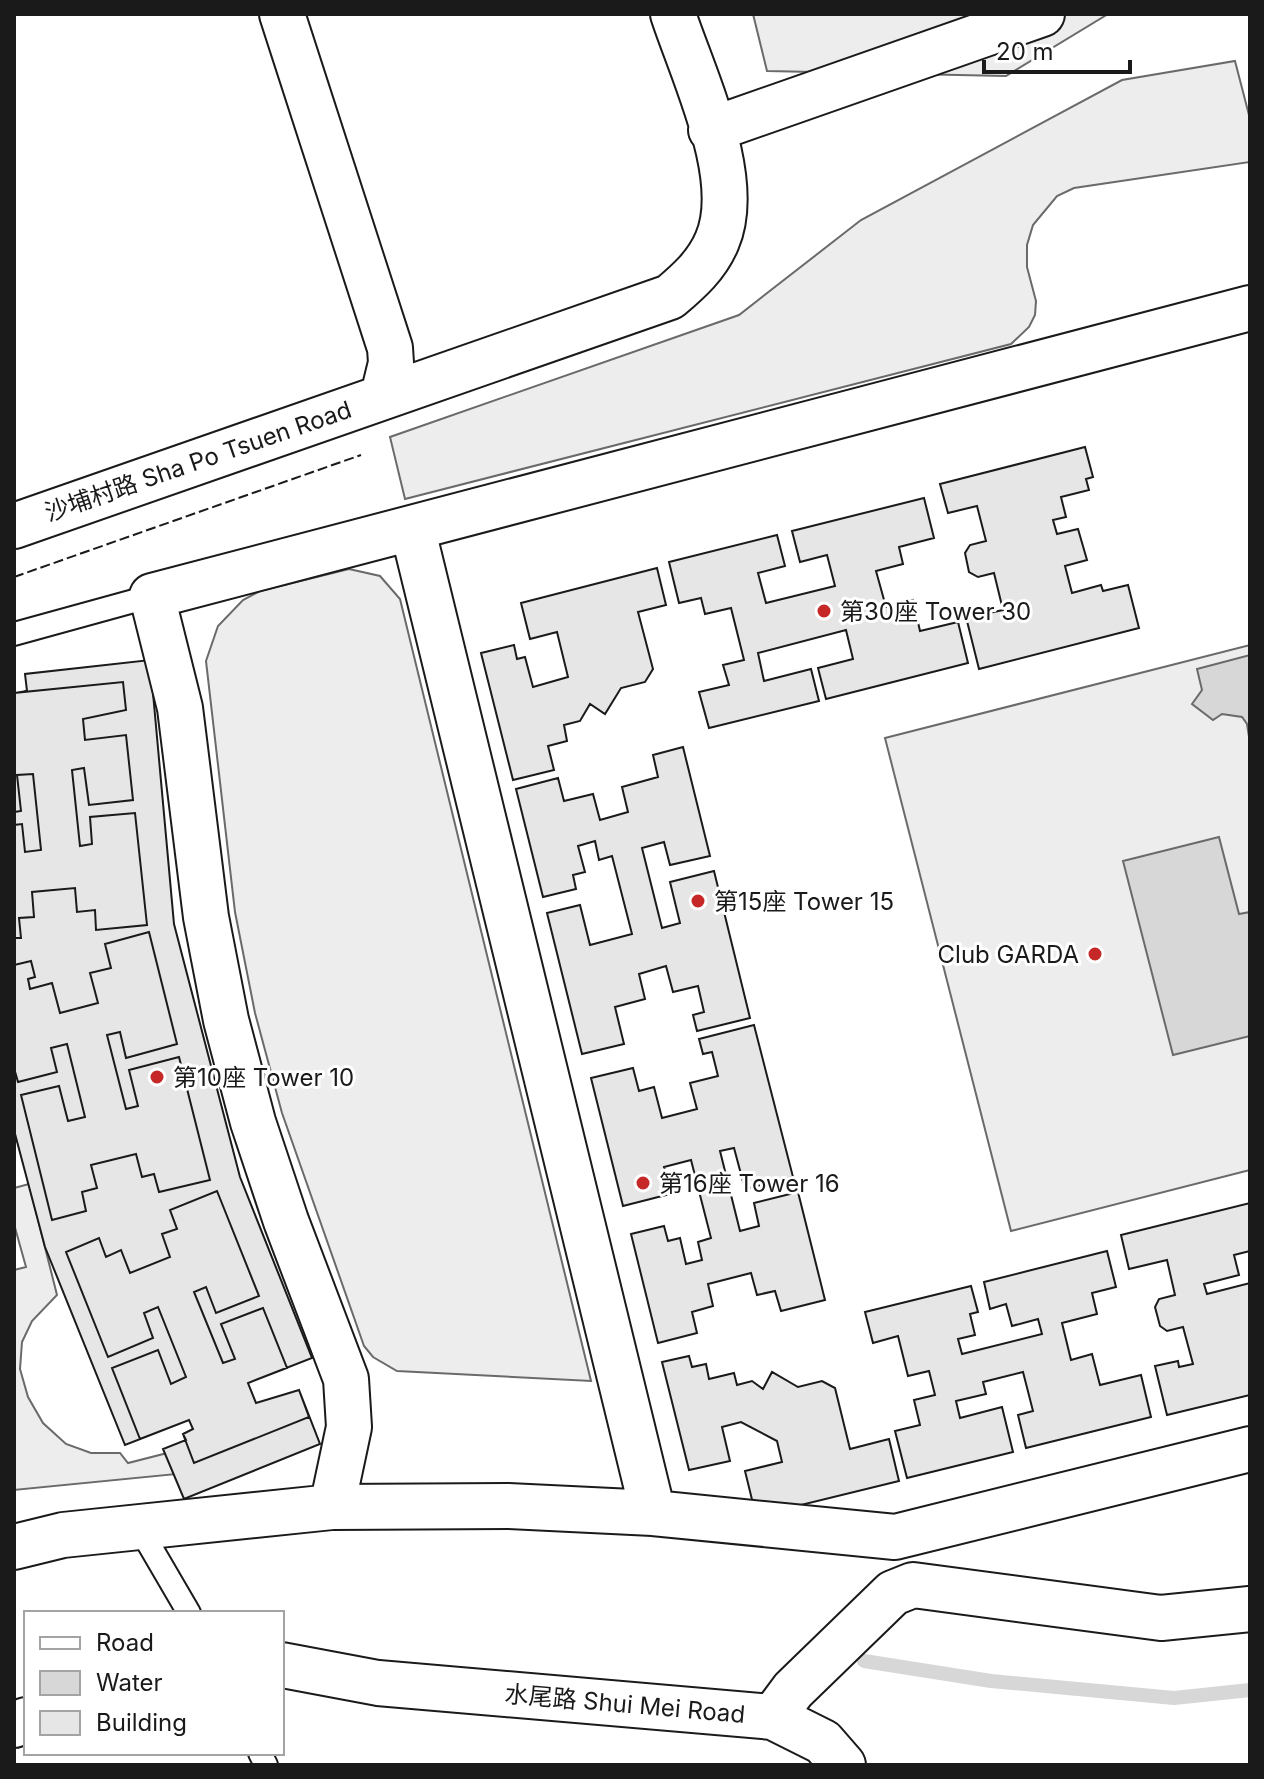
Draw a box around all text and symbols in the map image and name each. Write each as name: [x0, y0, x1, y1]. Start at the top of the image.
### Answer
scale bar: [984, 24, 1130, 74]
text: 20 m: [996, 37, 1054, 66]
street label: 沙埔村路 Sha Po Tsuen Road: [41, 395, 355, 527]
place label: 第30座 Tower 30: [840, 597, 1031, 626]
marker: 第30座 Tower 30: [815, 602, 833, 620]
place label: 第15座 Tower 15: [714, 887, 894, 916]
marker: 第15座 Tower 15: [689, 892, 707, 910]
place label: Club GARDA: [938, 940, 1079, 969]
marker: Club GARDA: [1086, 945, 1104, 963]
place label: 第10座 Tower 10: [173, 1063, 354, 1092]
marker: 第10座 Tower 10: [148, 1068, 166, 1086]
place label: 第16座 Tower 16: [659, 1169, 840, 1198]
marker: 第16座 Tower 16: [634, 1174, 652, 1192]
legend: [24, 1611, 284, 1755]
text: Road: [96, 1628, 154, 1657]
text: Water: [96, 1668, 163, 1697]
street label: 水尾路 Shui Mei Road: [504, 1679, 746, 1729]
text: Building: [96, 1708, 187, 1737]

